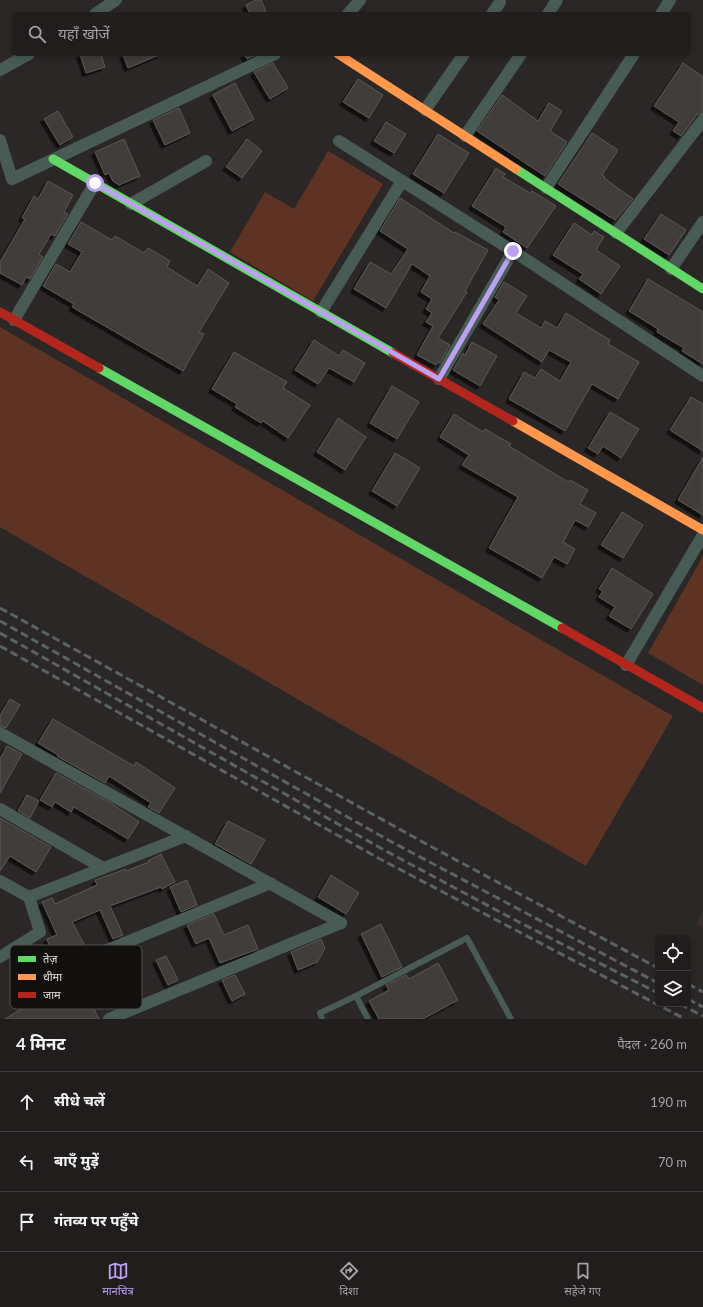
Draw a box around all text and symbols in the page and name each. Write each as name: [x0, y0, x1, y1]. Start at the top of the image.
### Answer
search box: [12, 12, 691, 56]
icon: search: [26, 23, 48, 45]
text: यहाँ खोजें: [58, 24, 110, 42]
route start: [86, 174, 104, 192]
route end: [504, 242, 522, 260]
map controls: [655, 935, 691, 1007]
button: locate: [655, 935, 691, 971]
legend: [10, 945, 142, 1009]
text: तेज़: [43, 952, 58, 965]
text: धीमा: [43, 970, 62, 983]
button: layers: [655, 971, 691, 1007]
text: जाम: [43, 988, 61, 1001]
text: 4 मिनट: [16, 1033, 66, 1054]
text: पैदल · 260 m: [617, 1036, 687, 1052]
icon: ahead: [16, 1091, 38, 1113]
text: सीधे चलें: [54, 1091, 105, 1109]
text: 190 m: [650, 1094, 687, 1110]
icon: left: [16, 1151, 38, 1173]
text: बाएँ मुड़ें: [54, 1151, 99, 1169]
text: 70 m: [658, 1154, 687, 1170]
icon: arrive: [16, 1211, 38, 1233]
text: गंतव्य पर पहुँचे: [54, 1211, 138, 1229]
tab: मानचित्र: [102, 1260, 134, 1299]
tab: दिशा: [338, 1260, 360, 1299]
tab: सहेजे गए: [564, 1260, 601, 1299]

